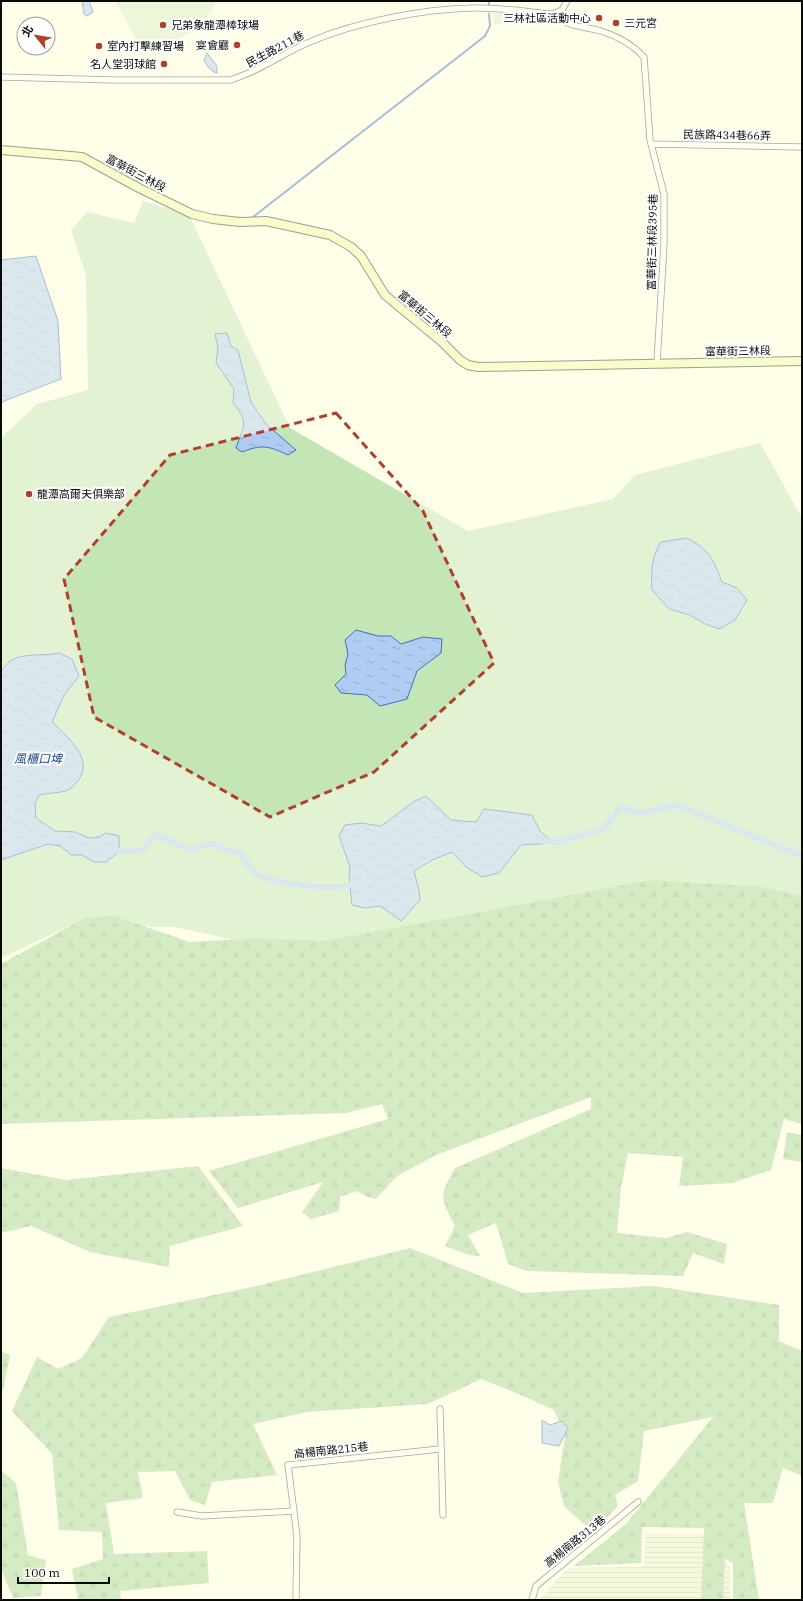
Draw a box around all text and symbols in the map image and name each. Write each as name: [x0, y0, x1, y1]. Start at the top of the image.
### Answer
place label: 三林社區活動中心: [503, 11, 591, 25]
marker: 三林社區活動中心: [594, 13, 604, 23]
north arrow: [16, 16, 56, 56]
place label: 三元宮: [624, 16, 657, 30]
place label: 兄弟象龍潭棒球場: [171, 18, 259, 32]
marker: 三元宮: [611, 18, 621, 28]
marker: 兄弟象龍潭棒球場: [158, 20, 168, 30]
text: 北: [19, 23, 36, 39]
street label: 民生路211巷: [244, 28, 306, 70]
place label: 宴會廳: [196, 38, 229, 52]
place label: 室內打擊練習場: [107, 39, 184, 53]
marker: 宴會廳: [232, 40, 242, 50]
marker: 室內打擊練習場: [94, 41, 104, 51]
place label: 名人堂羽球館: [90, 57, 156, 71]
marker: 名人堂羽球館: [159, 59, 169, 69]
street label: 民族路434巷66弄: [683, 127, 771, 143]
street label: 富華街三林段: [104, 151, 168, 195]
street label: 富華街三林段395巷: [644, 193, 660, 291]
street label: 富華街三林段: [395, 287, 455, 341]
street label: 富華街三林段: [705, 343, 771, 359]
place label: 龍潭高爾夫俱樂部: [37, 487, 125, 501]
marker: 龍潭高爾夫俱樂部: [24, 489, 34, 499]
water label: 風櫃口埤: [14, 751, 64, 766]
street label: 高楊南路215巷: [293, 1439, 369, 1461]
street label: 高楊南路313巷: [542, 1512, 608, 1570]
scale bar: [18, 1559, 109, 1585]
text: 100 m: [24, 1565, 60, 1580]

